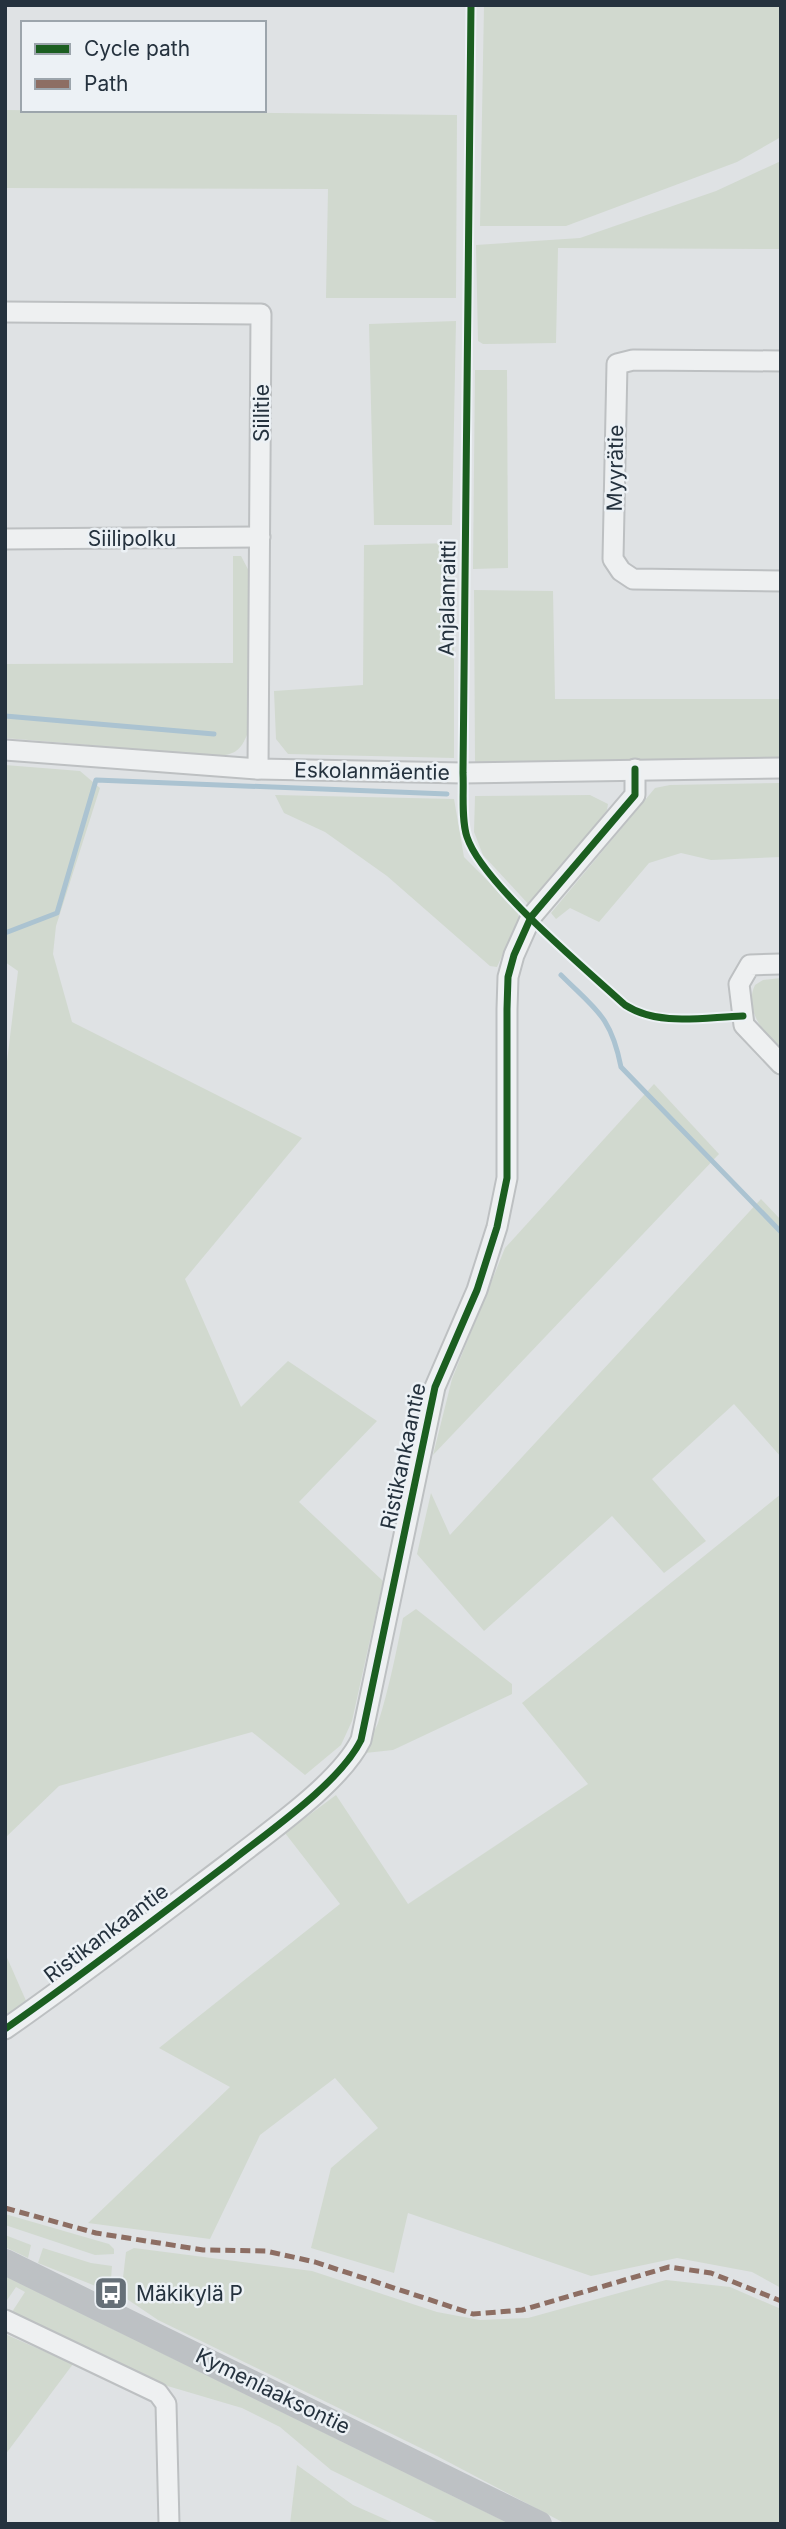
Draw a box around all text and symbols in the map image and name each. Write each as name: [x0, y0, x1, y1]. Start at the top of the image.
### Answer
legend: [21, 21, 266, 112]
text: Cycle path: [84, 36, 190, 61]
text: Path: [84, 71, 129, 96]
street label: Siilitie: [249, 384, 274, 442]
street label: Myyrätie: [602, 424, 628, 512]
street label: Siilipolku: [88, 526, 176, 551]
street label: Anjalanraitti: [433, 540, 461, 656]
street label: Eskolanmäentie: [294, 757, 450, 785]
street label: Ristikankaantie: [375, 1380, 431, 1532]
street label: Ristikankaantie: [39, 1878, 173, 1988]
bus stop icon: Mäkikylä P: [92, 2274, 130, 2312]
place label: Mäkikylä P: [136, 2281, 243, 2306]
street label: Kymenlaaksontie: [192, 2343, 354, 2439]

